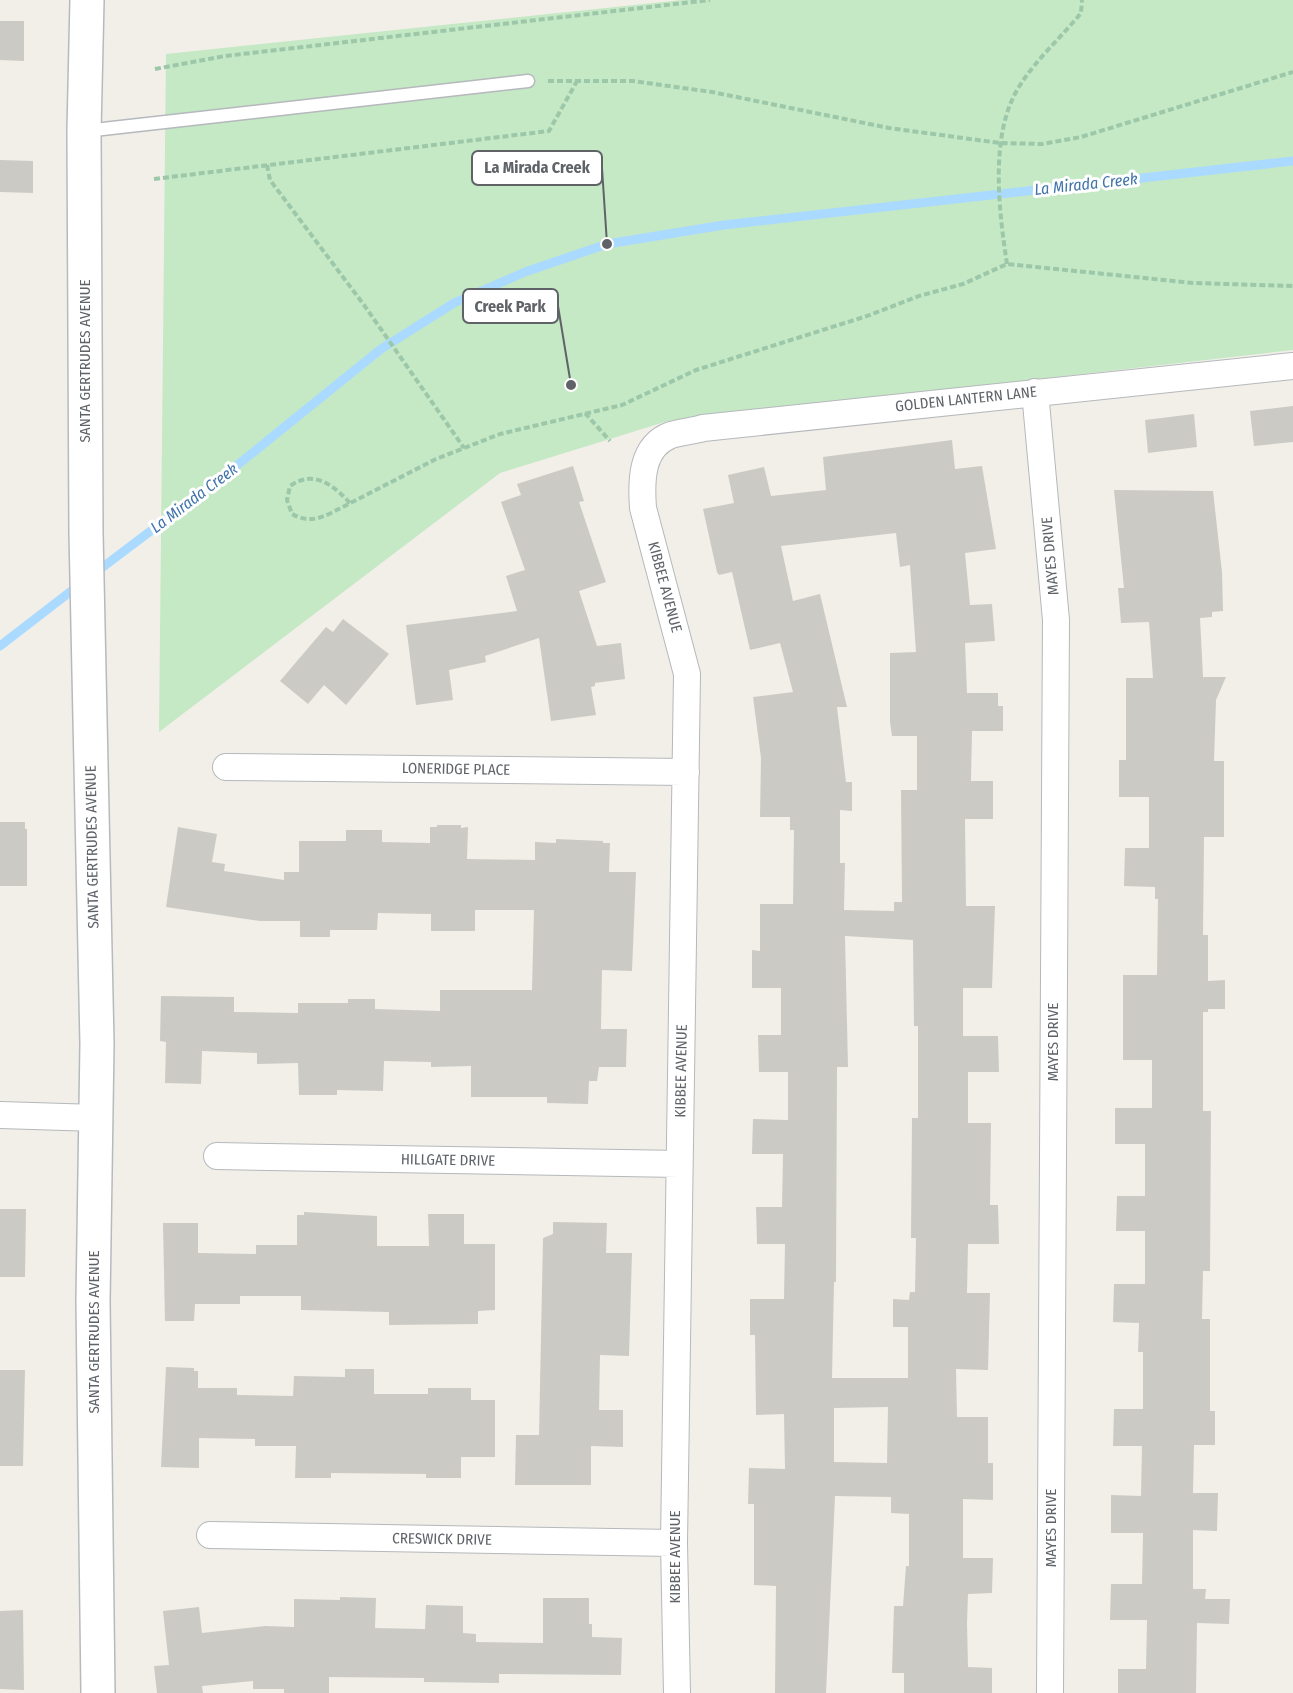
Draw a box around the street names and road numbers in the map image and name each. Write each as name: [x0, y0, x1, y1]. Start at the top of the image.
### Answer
street label: SANTA GERTRUDES AVENUE: [76, 279, 94, 443]
street label: GOLDEN LANTERN LANE: [894, 383, 1038, 415]
street label: MAYES DRIVE: [1038, 516, 1062, 596]
street label: KIBBEE AVENUE: [644, 540, 686, 634]
street label: LONERIDGE PLACE: [402, 759, 510, 779]
street label: SANTA GERTRUDES AVENUE: [82, 765, 102, 929]
street label: MAYES DRIVE: [1044, 1003, 1062, 1081]
street label: KIBBEE AVENUE: [671, 1024, 691, 1118]
street label: HILLGATE DRIVE: [401, 1150, 495, 1170]
street label: SANTA GERTRUDES AVENUE: [85, 1250, 103, 1414]
street label: MAYES DRIVE: [1042, 1489, 1060, 1567]
street label: KIBBEE AVENUE: [666, 1510, 684, 1604]
street label: CRESWICK DRIVE: [392, 1529, 492, 1549]

